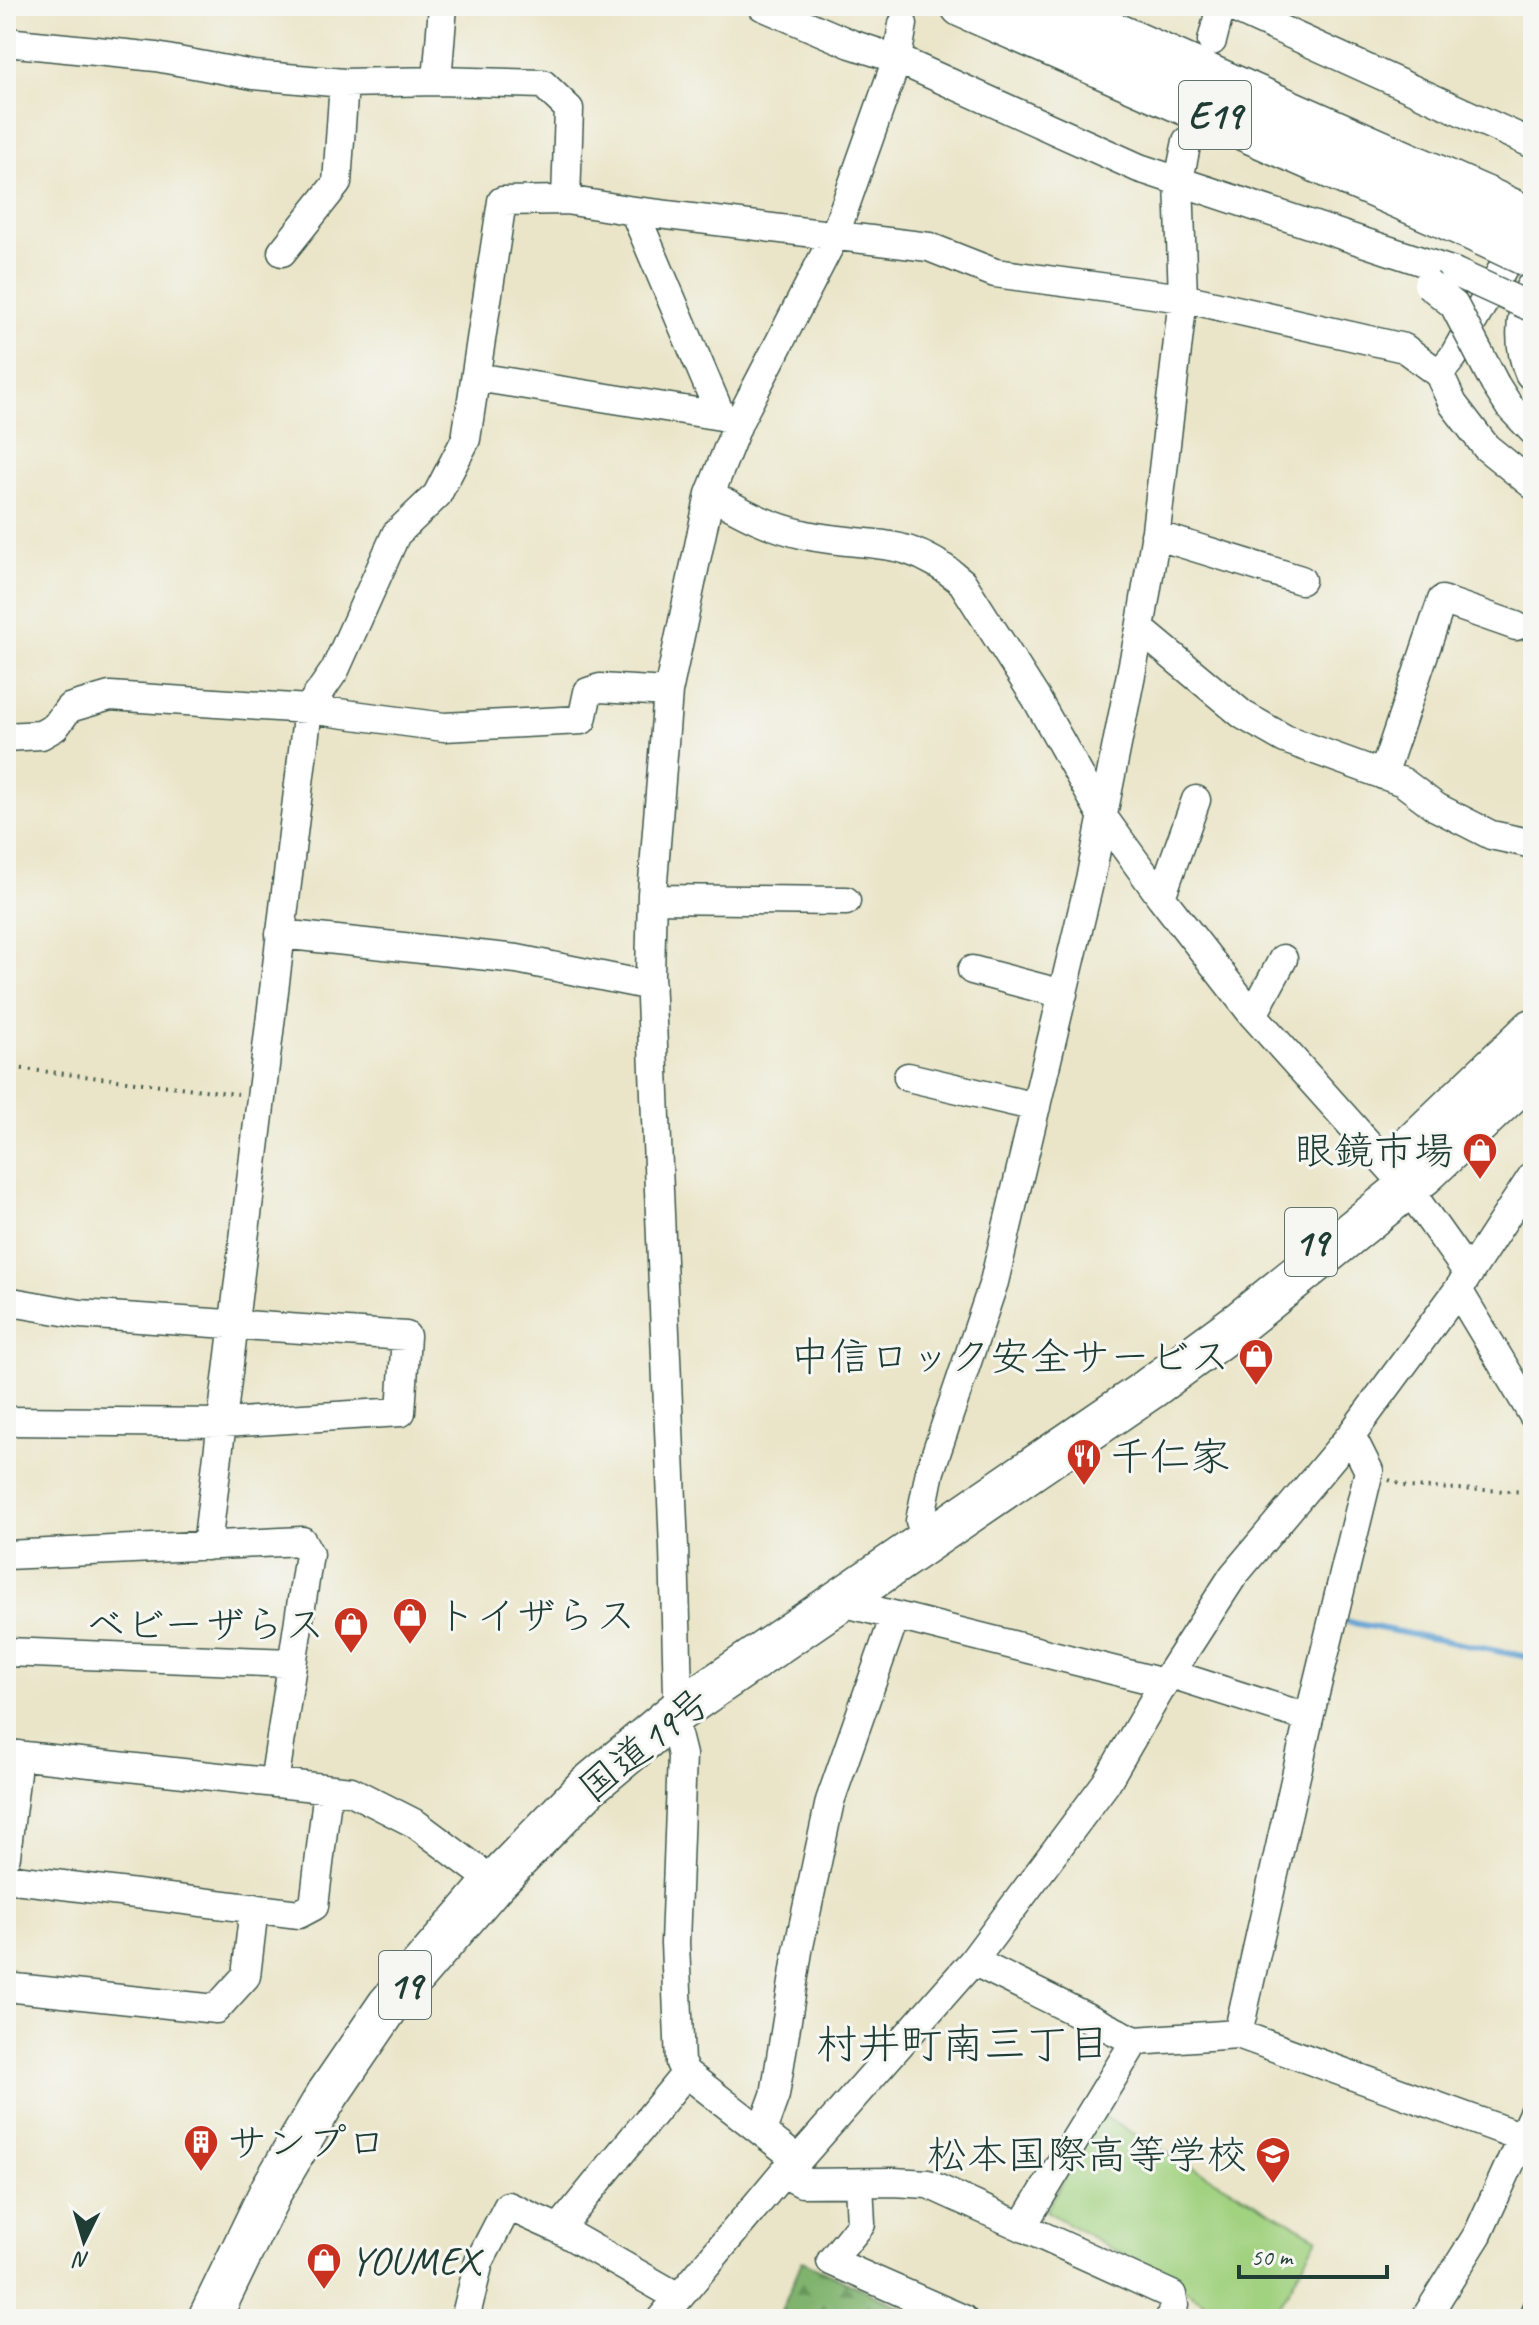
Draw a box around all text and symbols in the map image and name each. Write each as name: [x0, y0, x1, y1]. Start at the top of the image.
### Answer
road number: E19: [1179, 81, 1251, 149]
place label: 眼鏡市場: [1294, 1126, 1454, 1176]
shop icon: 眼鏡市場: [1461, 1131, 1499, 1181]
road number: 19: [1285, 1208, 1337, 1276]
place label: 中信ロック安全サービス: [790, 1332, 1230, 1382]
shop icon: 中信ロック安全サービス: [1237, 1337, 1275, 1387]
place label: 千仁家: [1110, 1432, 1230, 1482]
restaurant icon: 千仁家: [1065, 1437, 1103, 1487]
place label: トイザらス: [436, 1591, 636, 1641]
shop icon: トイザらス: [391, 1596, 429, 1646]
place label: ベビーザらス: [85, 1600, 325, 1650]
shop icon: ベビーザらス: [332, 1605, 370, 1655]
street label: 国道19号: [568, 1676, 721, 1813]
road number: 19: [379, 1951, 431, 2019]
district label: 村井町南三丁目: [816, 2018, 1110, 2071]
place label: サンプロ: [227, 2118, 387, 2168]
building icon: サンプロ: [182, 2123, 220, 2173]
place label: 松本国際高等学校: [927, 2130, 1247, 2180]
school or university icon: 松本国際高等学校: [1254, 2135, 1292, 2185]
north arrow: [44, 2201, 124, 2281]
scale bar: [1239, 2229, 1387, 2279]
place label: YOUMEX: [350, 2236, 485, 2286]
shop icon: YOUMEX: [305, 2241, 343, 2291]
text: 50 m: [1251, 2242, 1294, 2272]
text: N: [71, 2245, 90, 2274]

